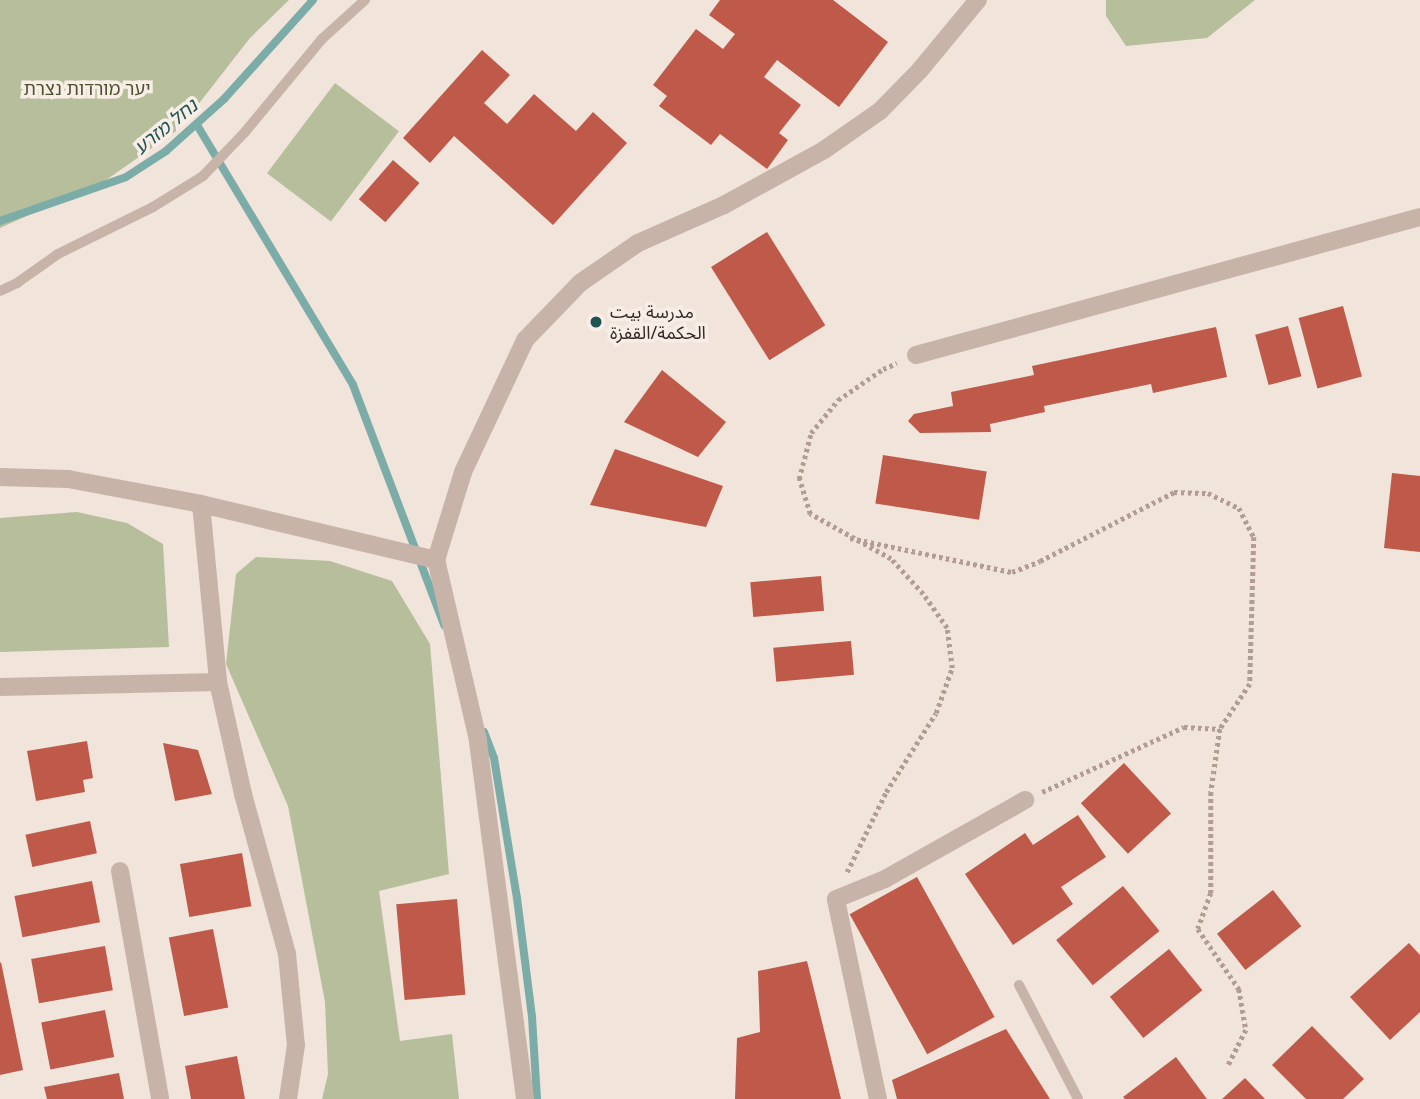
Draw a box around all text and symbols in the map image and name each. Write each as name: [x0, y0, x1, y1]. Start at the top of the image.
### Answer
park label: יער מורדות נצרת: [24, 77, 150, 99]
water label: נחל מזרע: [130, 95, 202, 159]
place label: مدرسة بيت الحكمة/القفزة: [610, 301, 706, 344]
marker: مدرسة بيت الحكمة/القفزة: [588, 314, 604, 330]

